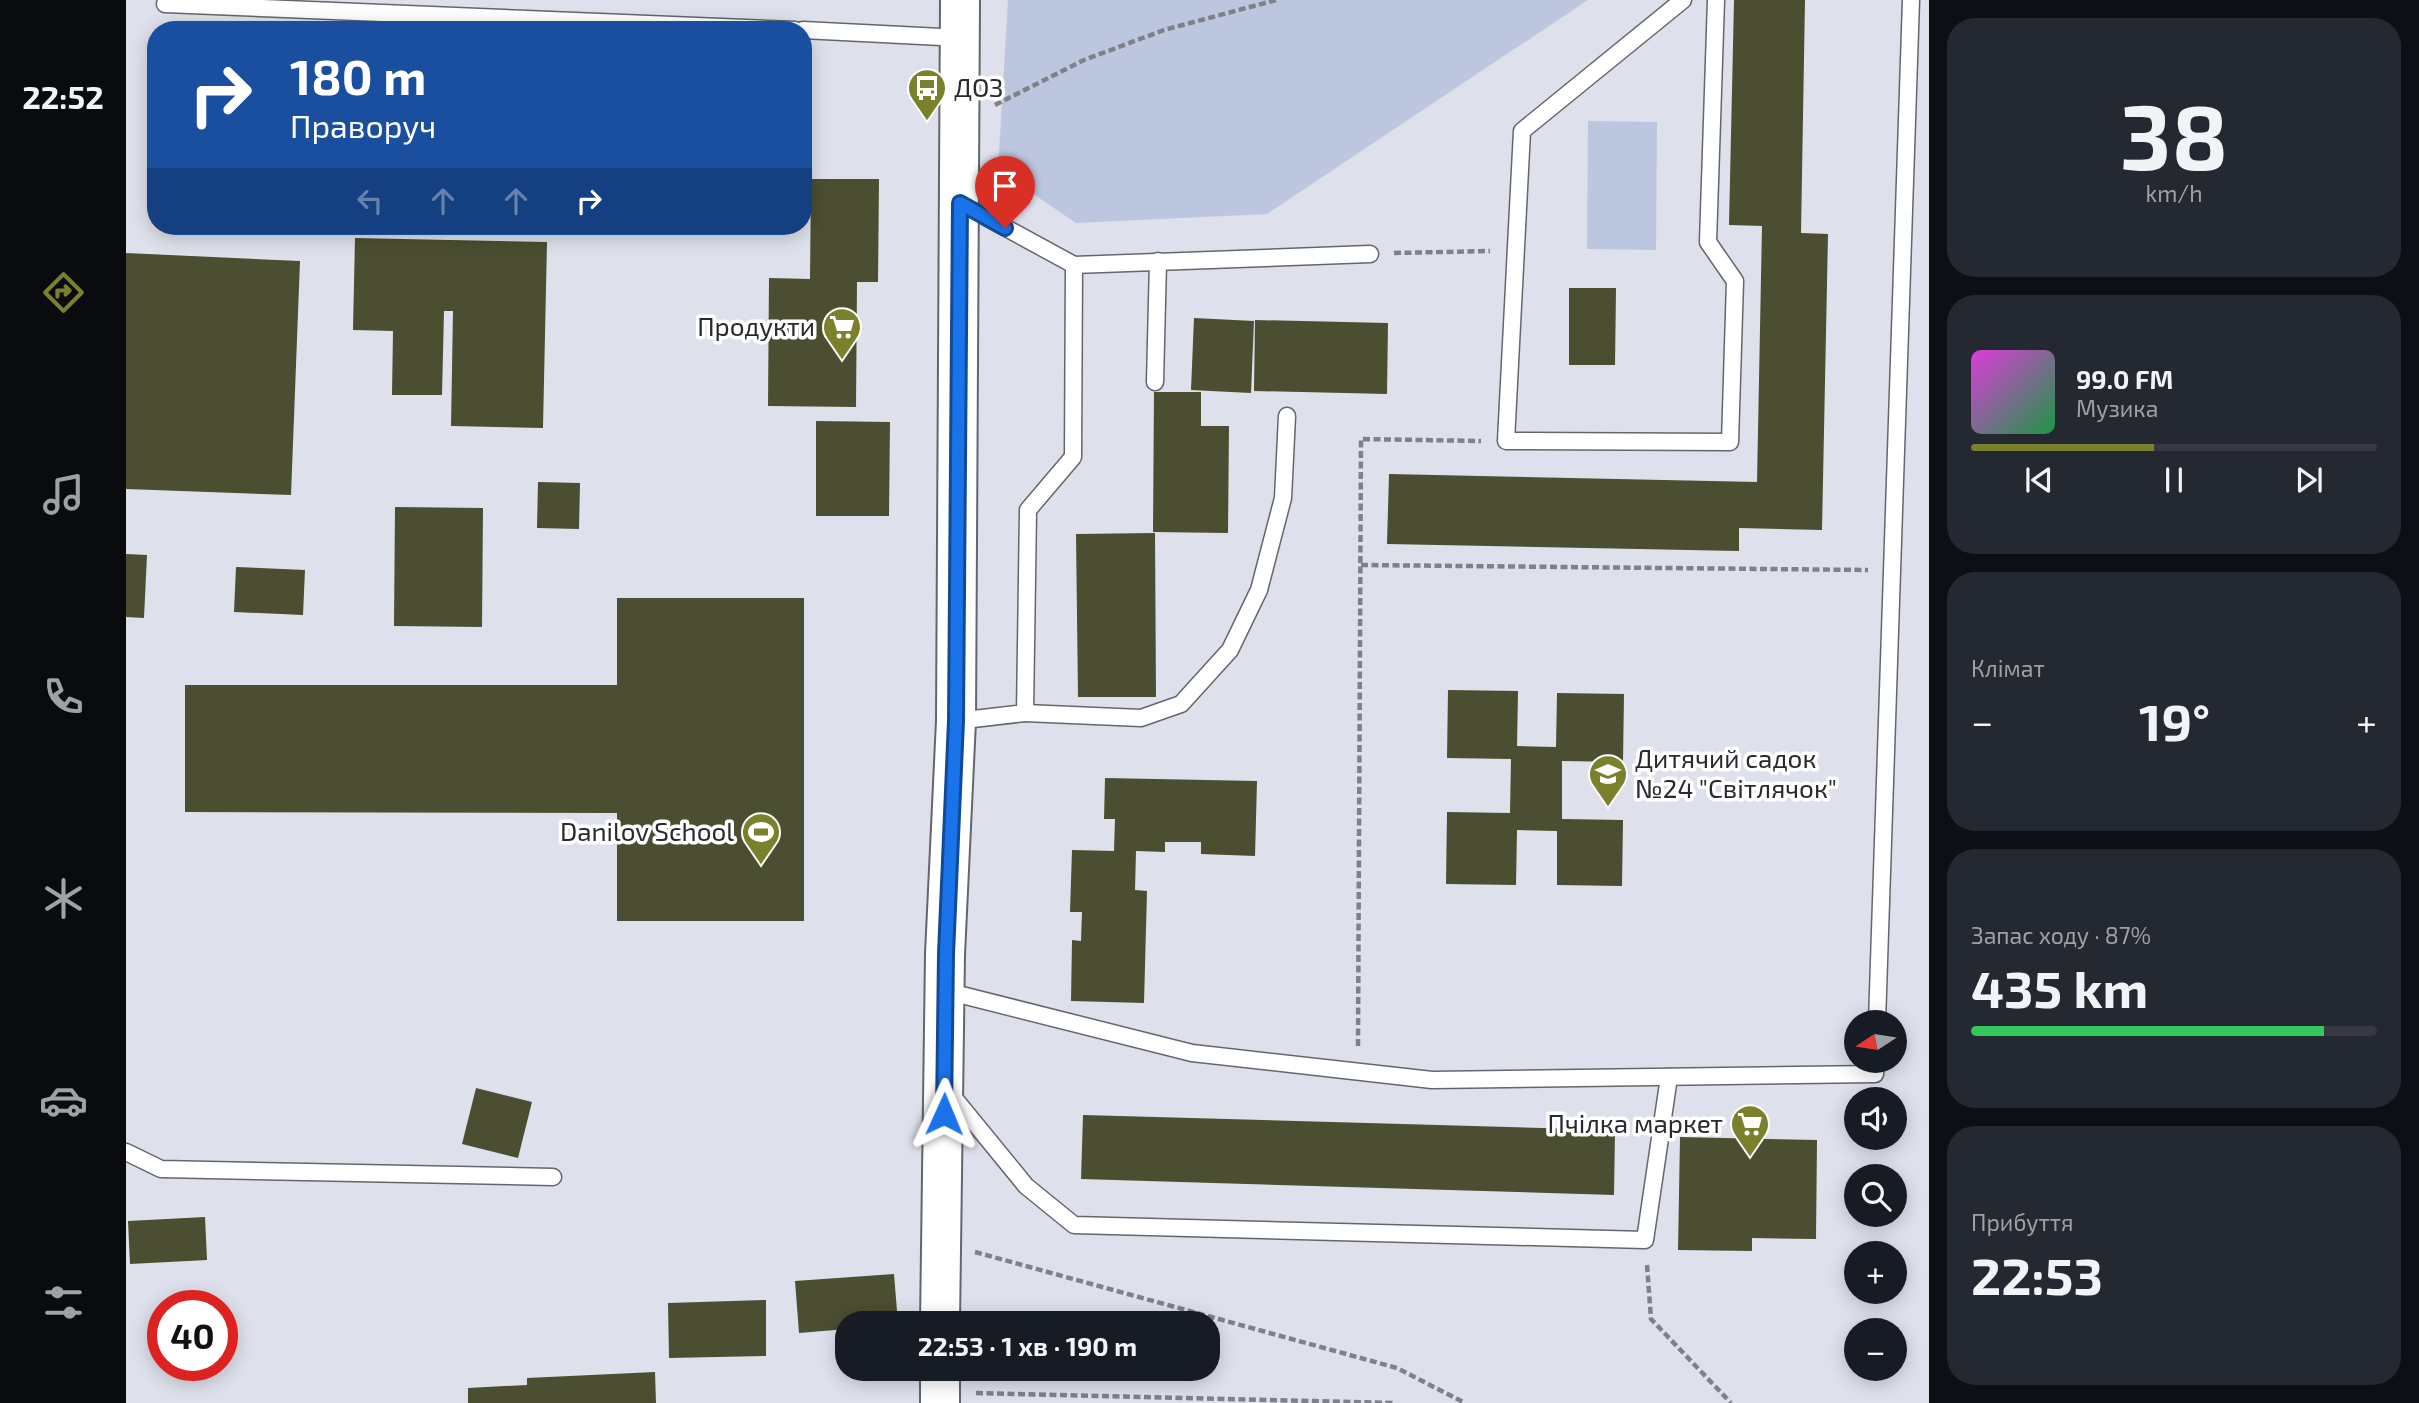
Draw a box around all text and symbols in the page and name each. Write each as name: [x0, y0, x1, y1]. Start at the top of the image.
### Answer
text: 180 m: [290, 46, 426, 105]
icon: right: [175, 49, 266, 140]
bus stop icon: ДОЗ: [906, 67, 948, 122]
place label: ДОЗ: [954, 71, 1003, 102]
text: 22:52: [22, 77, 104, 115]
text: 38: [2120, 79, 2228, 188]
text: Праворуч: [290, 106, 436, 144]
pin: [975, 156, 1035, 228]
icon: arrive: [986, 167, 1024, 205]
text: km/h: [2145, 179, 2203, 207]
icon: left: [351, 182, 389, 220]
icon: ahead: [424, 182, 462, 220]
icon: ahead: [497, 182, 535, 220]
icon: right: [570, 182, 608, 220]
icon: directions: [39, 268, 88, 317]
supermarket icon: Продукти: [821, 306, 863, 361]
place label: Продукти: [697, 310, 815, 342]
text: 99.0 FM: [2076, 363, 2173, 394]
text: Музика: [2076, 394, 2158, 422]
icon: previous: [2020, 461, 2058, 499]
icon: pause: [2155, 461, 2193, 499]
icon: next: [2290, 461, 2328, 499]
icon: music: [39, 470, 88, 519]
text: Клімат: [1971, 654, 2045, 682]
icon: phone: [39, 672, 88, 721]
text: 19°: [2139, 689, 2210, 751]
text: −: [1971, 698, 1993, 744]
text: +: [2356, 698, 2377, 744]
place label: Дитячий садок №24 "Світлячок": [1635, 742, 1837, 803]
school or university icon: Дитячий садок №24 "Світлячок": [1587, 753, 1629, 808]
sports icon: Danilov School: [740, 811, 782, 866]
place label: Danilov School: [560, 815, 734, 846]
icon: climate: [39, 874, 88, 923]
text: Запас ходу · 87%: [1971, 921, 2151, 949]
text: 435 km: [1971, 956, 2148, 1018]
north arrow: [1844, 1010, 1908, 1073]
map controls: [1844, 1010, 1907, 1381]
icon: car: [39, 1076, 88, 1125]
position arrow: [907, 1077, 981, 1151]
button: sound: [1844, 1087, 1907, 1150]
supermarket icon: Пчілка маркет: [1729, 1103, 1771, 1158]
place label: Пчілка маркет: [1547, 1107, 1723, 1138]
button: search: [1844, 1164, 1907, 1227]
text: Прибуття: [1971, 1208, 2074, 1236]
button: +: [1844, 1241, 1907, 1304]
text: 22:53: [1971, 1243, 2103, 1305]
icon: filters: [39, 1278, 88, 1327]
speed limit sign: 40: [147, 1290, 238, 1381]
button: −: [1844, 1318, 1907, 1381]
text: 22:53 · 1 хв · 190 m: [918, 1330, 1137, 1361]

